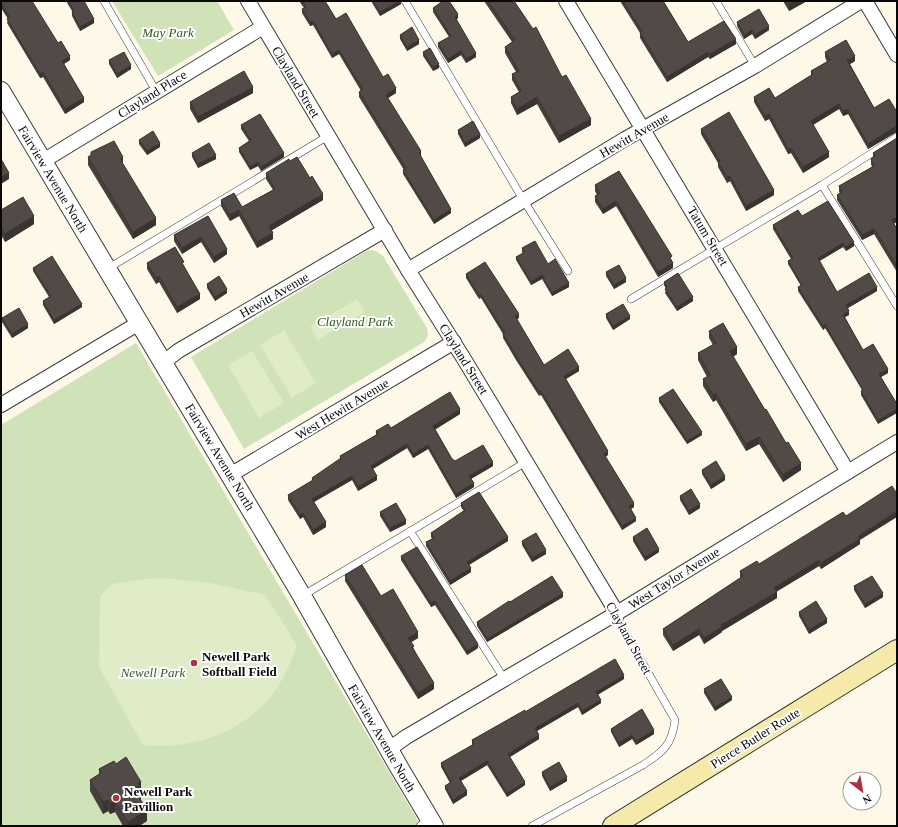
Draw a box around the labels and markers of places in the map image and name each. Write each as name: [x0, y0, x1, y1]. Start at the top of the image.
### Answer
place label: Newell Park Softball Field: [202, 649, 278, 679]
marker: Newell Park Softball Field: [189, 658, 199, 668]
place label: Newell Park Pavillion: [124, 784, 193, 814]
marker: Newell Park Pavillion: [111, 793, 121, 803]

